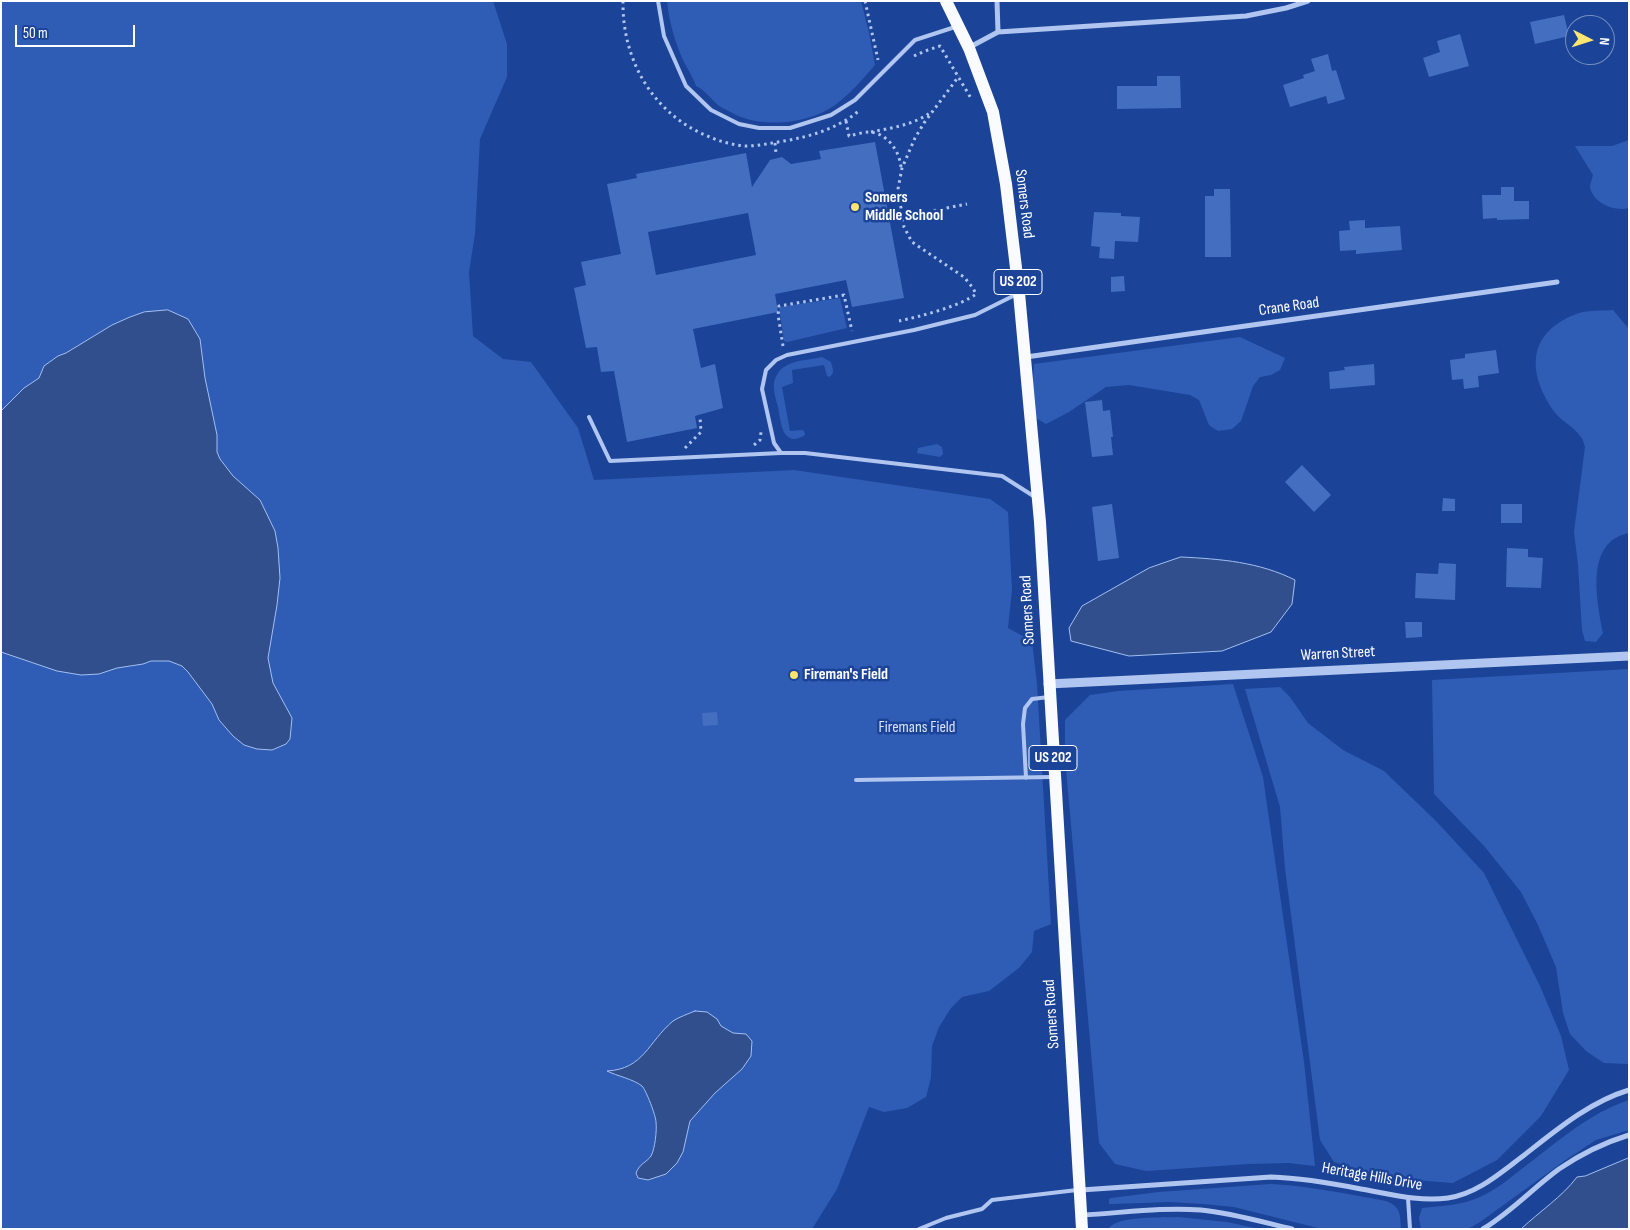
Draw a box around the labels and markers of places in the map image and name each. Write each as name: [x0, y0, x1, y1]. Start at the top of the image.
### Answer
place label: Somers Middle School: [865, 188, 943, 226]
marker: Somers Middle School: [849, 201, 861, 213]
place label: Fireman's Field: [804, 665, 888, 685]
marker: Fireman's Field: [788, 669, 800, 681]

